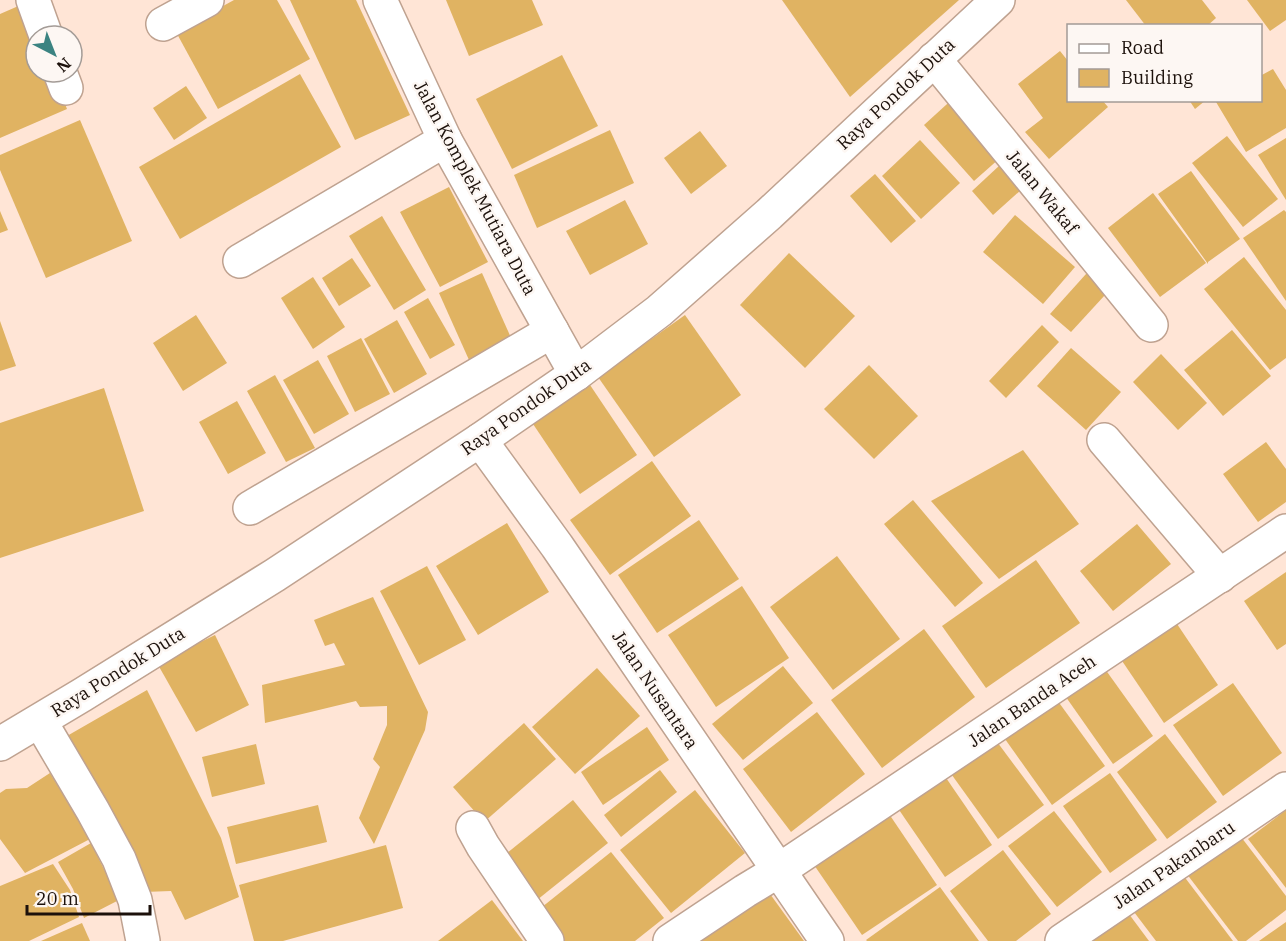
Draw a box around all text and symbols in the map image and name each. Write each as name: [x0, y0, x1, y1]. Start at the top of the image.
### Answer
north arrow: [24, 24, 84, 84]
legend: [1067, 24, 1262, 102]
street label: Raya Pondok Duta: [832, 33, 960, 154]
text: Road: [1121, 36, 1164, 59]
text: N: [53, 53, 75, 77]
text: Building: [1121, 66, 1193, 89]
street label: Jalan Komplek Mutiara Duta: [409, 76, 542, 299]
street label: Jalan Wakaf: [1002, 145, 1084, 240]
street label: Raya Pondok Duta: [456, 353, 595, 460]
street label: Raya Pondok Duta: [47, 621, 189, 722]
street label: Jalan Nusantara: [607, 626, 704, 754]
street label: Jalan Banda Aceh: [963, 649, 1100, 752]
street label: Jalan Pakanbaru: [1109, 815, 1239, 914]
scale bar: [27, 878, 150, 916]
text: 20 m: [36, 887, 79, 910]

